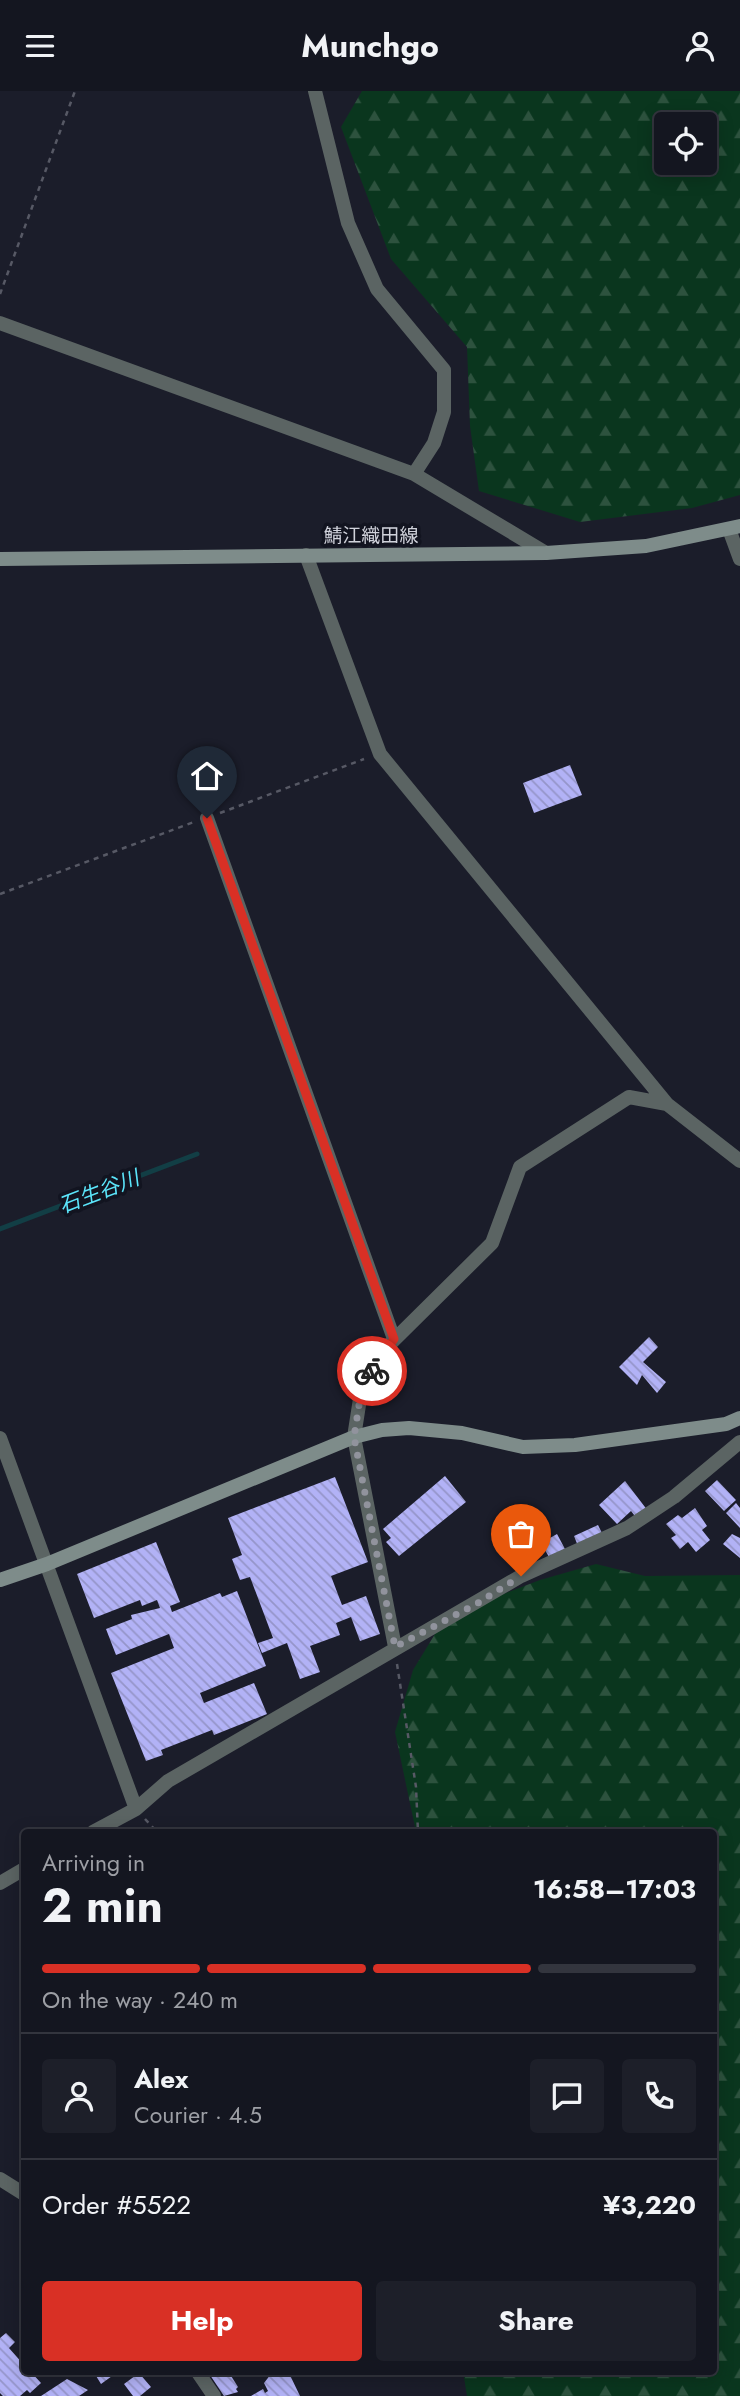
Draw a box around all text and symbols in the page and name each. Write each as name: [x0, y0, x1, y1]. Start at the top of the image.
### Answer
text: Munchgo: [301, 23, 439, 69]
icon: menu: [21, 27, 59, 65]
icon: person: [681, 27, 719, 65]
map controls: [654, 112, 717, 175]
button: locate: [654, 112, 717, 175]
street label: 鯖江織田線: [323, 522, 419, 549]
pin: [177, 746, 237, 818]
icon: home: [188, 757, 226, 795]
water label: 石生谷川: [54, 1162, 145, 1221]
courier: [337, 1336, 407, 1406]
icon: bike: [353, 1352, 391, 1390]
pin: [491, 1504, 551, 1576]
icon: bag: [502, 1515, 540, 1553]
text: Arriving in: [42, 1846, 145, 1880]
text: 16:58–17:03: [533, 1870, 696, 1908]
text: 2 min: [42, 1873, 163, 1939]
text: On the way · 240 m: [42, 1983, 238, 2017]
button: person: [42, 2059, 116, 2133]
button: chat: [530, 2059, 604, 2133]
button: phone: [622, 2059, 696, 2133]
text: Alex: [134, 2060, 188, 2098]
text: Courier · 4.5: [134, 2098, 262, 2132]
text: Order #5522: [42, 2186, 191, 2224]
text: ¥3,220: [603, 2186, 696, 2224]
button: Help: [42, 2281, 362, 2361]
button: Share: [376, 2281, 696, 2361]

